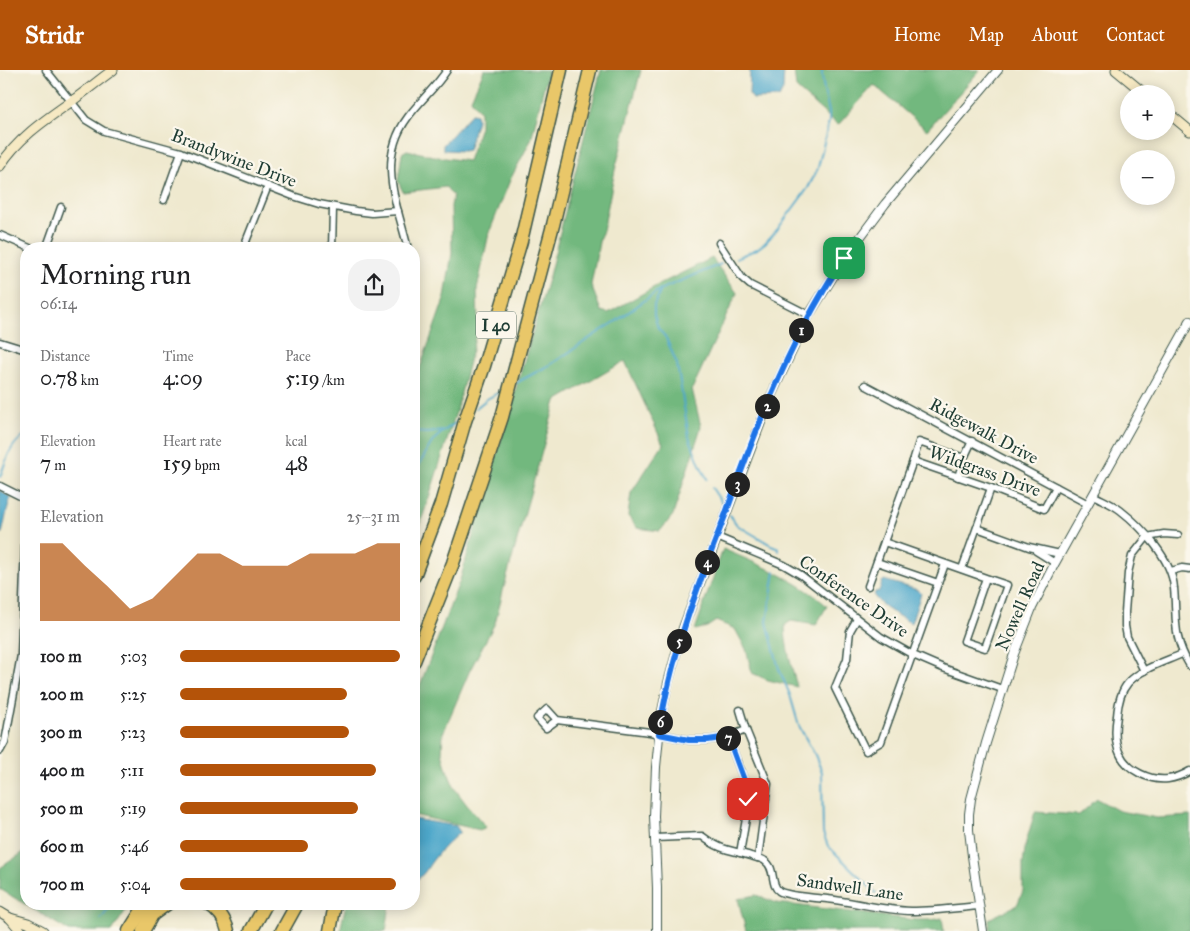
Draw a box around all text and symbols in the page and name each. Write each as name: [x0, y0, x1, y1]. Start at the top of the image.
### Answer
text: Stridr: [25, 20, 84, 50]
text: Home: [894, 24, 941, 46]
text: Map: [969, 24, 1004, 46]
text: About: [1032, 24, 1078, 46]
text: Contact: [1106, 24, 1165, 46]
map controls: [1120, 85, 1175, 205]
button: +: [1120, 85, 1175, 140]
street label: Brandywine Drive: [168, 124, 300, 192]
button: −: [1120, 150, 1175, 205]
pin: [823, 237, 865, 279]
icon: arrive: [830, 244, 858, 272]
text: Morning run: [40, 257, 191, 292]
button: share: [348, 259, 400, 311]
text: 06:14: [40, 294, 77, 313]
road number: I 40: [476, 312, 516, 338]
pin: 1: [788, 318, 814, 342]
text: 1: [799, 322, 804, 339]
text: Distance: [40, 348, 90, 365]
text: Time: [163, 348, 194, 365]
text: Pace: [285, 348, 311, 365]
text: 0.78: [40, 365, 78, 391]
text: 4:09: [163, 365, 203, 391]
text: 5:19: [285, 365, 320, 391]
text: km: [78, 372, 99, 389]
text: /km: [320, 372, 345, 389]
street label: Ridgewalk Drive: [925, 393, 1042, 470]
pin: 2: [754, 394, 780, 418]
text: 2: [764, 398, 771, 415]
text: Elevation: [40, 433, 96, 450]
text: Heart rate: [163, 433, 222, 450]
text: kcal: [285, 433, 307, 450]
street label: Wildgrass Drive: [926, 441, 1044, 502]
text: 7: [40, 450, 51, 476]
text: 159: [163, 450, 192, 476]
text: 48: [285, 450, 308, 476]
text: m: [51, 457, 66, 474]
text: bpm: [192, 457, 220, 474]
pin: 3: [724, 472, 750, 496]
text: 3: [735, 476, 740, 493]
text: Elevation: [40, 507, 104, 526]
text: 25–31 m: [347, 507, 400, 526]
pin: 4: [694, 550, 720, 574]
street label: Conference Drive: [795, 550, 913, 642]
text: 4: [704, 554, 711, 571]
street label: Nowell Road: [991, 558, 1049, 654]
pin: 5: [666, 628, 692, 654]
text: 5: [676, 633, 683, 650]
text: 100 m: [40, 647, 82, 666]
text: 5:03: [120, 647, 147, 666]
text: 200 m: [40, 685, 83, 704]
text: 5:25: [120, 685, 147, 704]
pin: 6: [648, 710, 672, 734]
text: 6: [657, 714, 664, 731]
text: 300 m: [40, 723, 82, 742]
text: 5:23: [120, 723, 146, 742]
pin: 7: [716, 726, 740, 750]
text: 7: [725, 730, 732, 747]
text: 400 m: [40, 761, 84, 780]
text: 5:11: [120, 761, 144, 780]
pin: [727, 778, 769, 820]
icon: check: [734, 785, 762, 813]
text: 500 m: [40, 799, 83, 818]
text: 5:19: [120, 799, 146, 818]
text: 600 m: [40, 837, 84, 856]
text: 5:46: [120, 837, 149, 856]
street label: Sandwell Lane: [795, 869, 905, 905]
text: 700 m: [40, 875, 84, 894]
text: 5:04: [120, 875, 150, 894]

